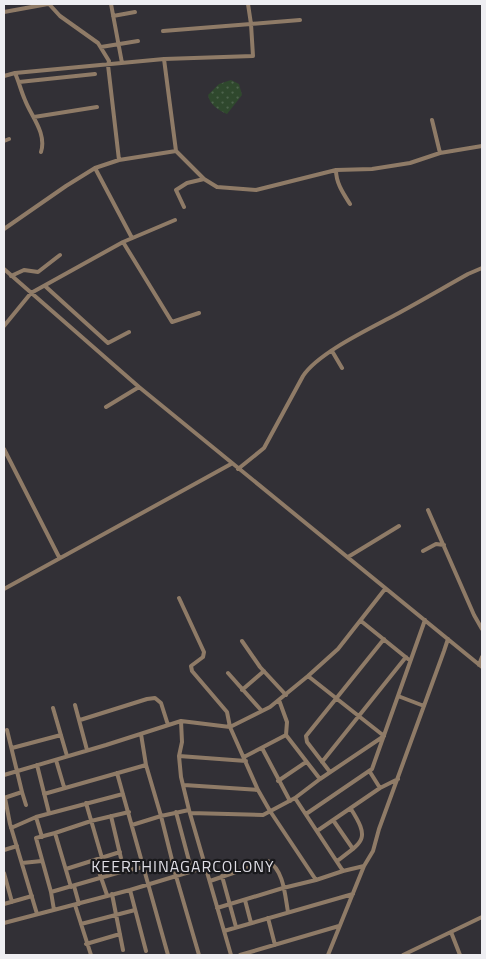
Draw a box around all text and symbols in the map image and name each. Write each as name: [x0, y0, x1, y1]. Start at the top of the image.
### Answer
district label: KEERTHINAGARCOLONY: [91, 854, 275, 878]

